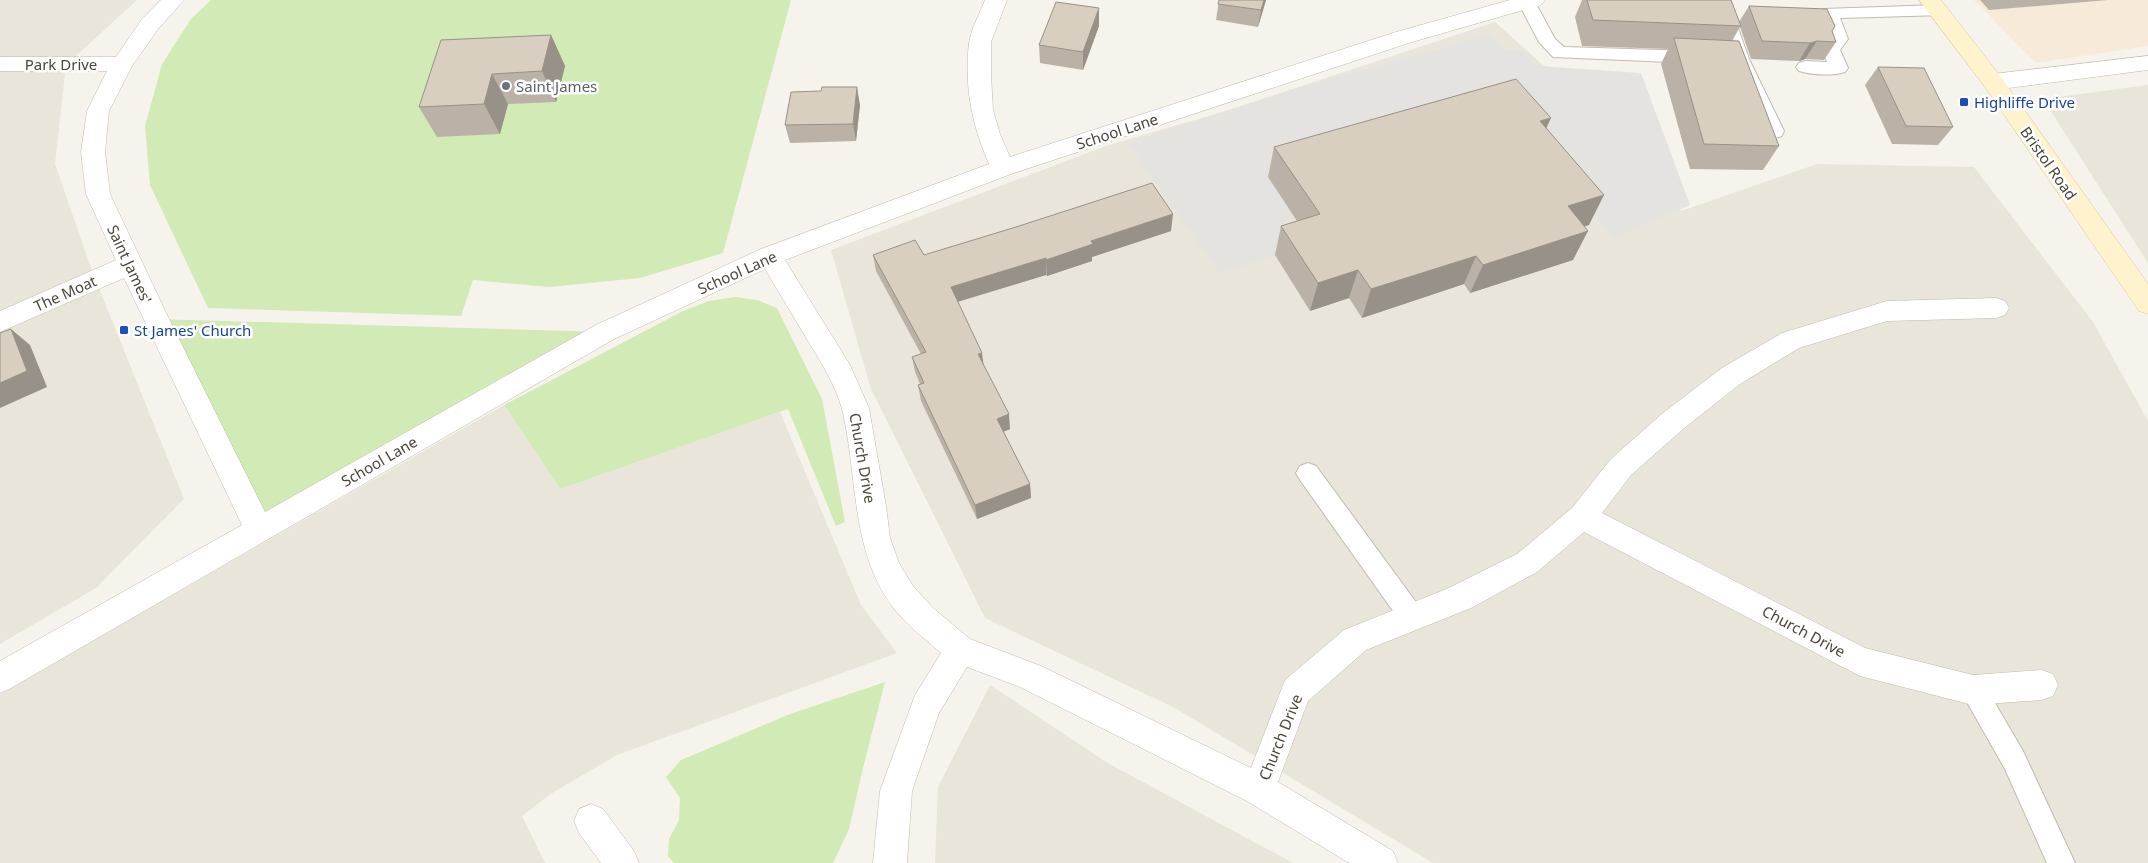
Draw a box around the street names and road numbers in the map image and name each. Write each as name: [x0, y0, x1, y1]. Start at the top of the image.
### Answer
street label: Park Drive: [25, 54, 97, 74]
street label: School Lane: [1074, 108, 1160, 154]
street label: Bristol Road: [2016, 122, 2082, 204]
street label: Saint James': [103, 221, 157, 307]
street label: School Lane: [694, 246, 780, 298]
street label: The Moat: [31, 270, 100, 316]
street label: Church Drive: [845, 411, 881, 505]
street label: School Lane: [337, 431, 421, 491]
street label: Church Drive: [1759, 601, 1849, 661]
street label: Church Drive: [1254, 691, 1306, 783]

